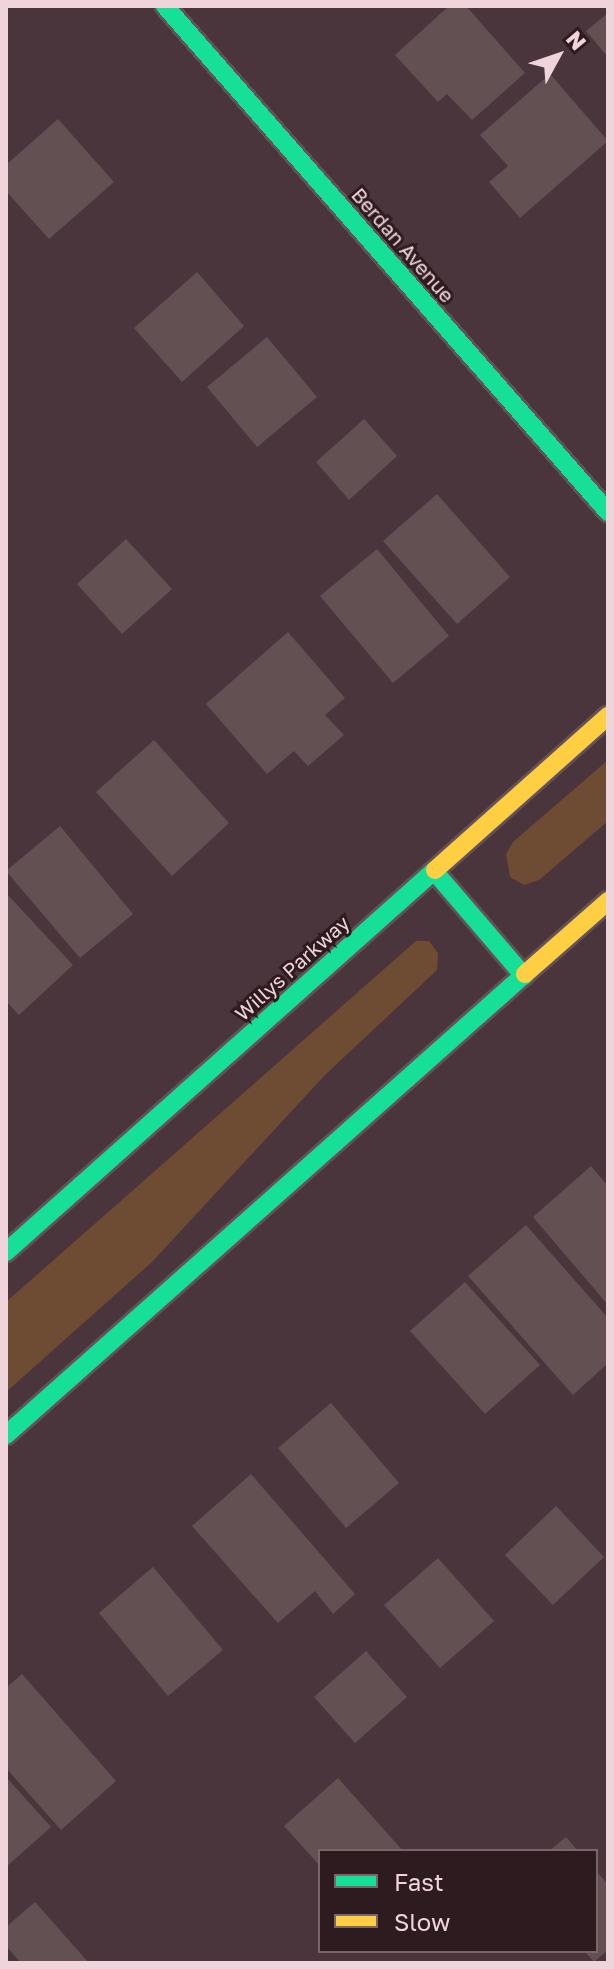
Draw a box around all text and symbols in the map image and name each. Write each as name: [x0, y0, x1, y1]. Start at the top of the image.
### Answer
north arrow: [518, 16, 598, 96]
text: N: [561, 25, 592, 55]
street label: Berdan Avenue: [347, 183, 459, 307]
street label: Willys Parkway: [230, 911, 354, 1025]
legend: [318, 1849, 598, 1953]
text: Fast: [394, 1867, 444, 1896]
text: Slow: [394, 1907, 450, 1936]

